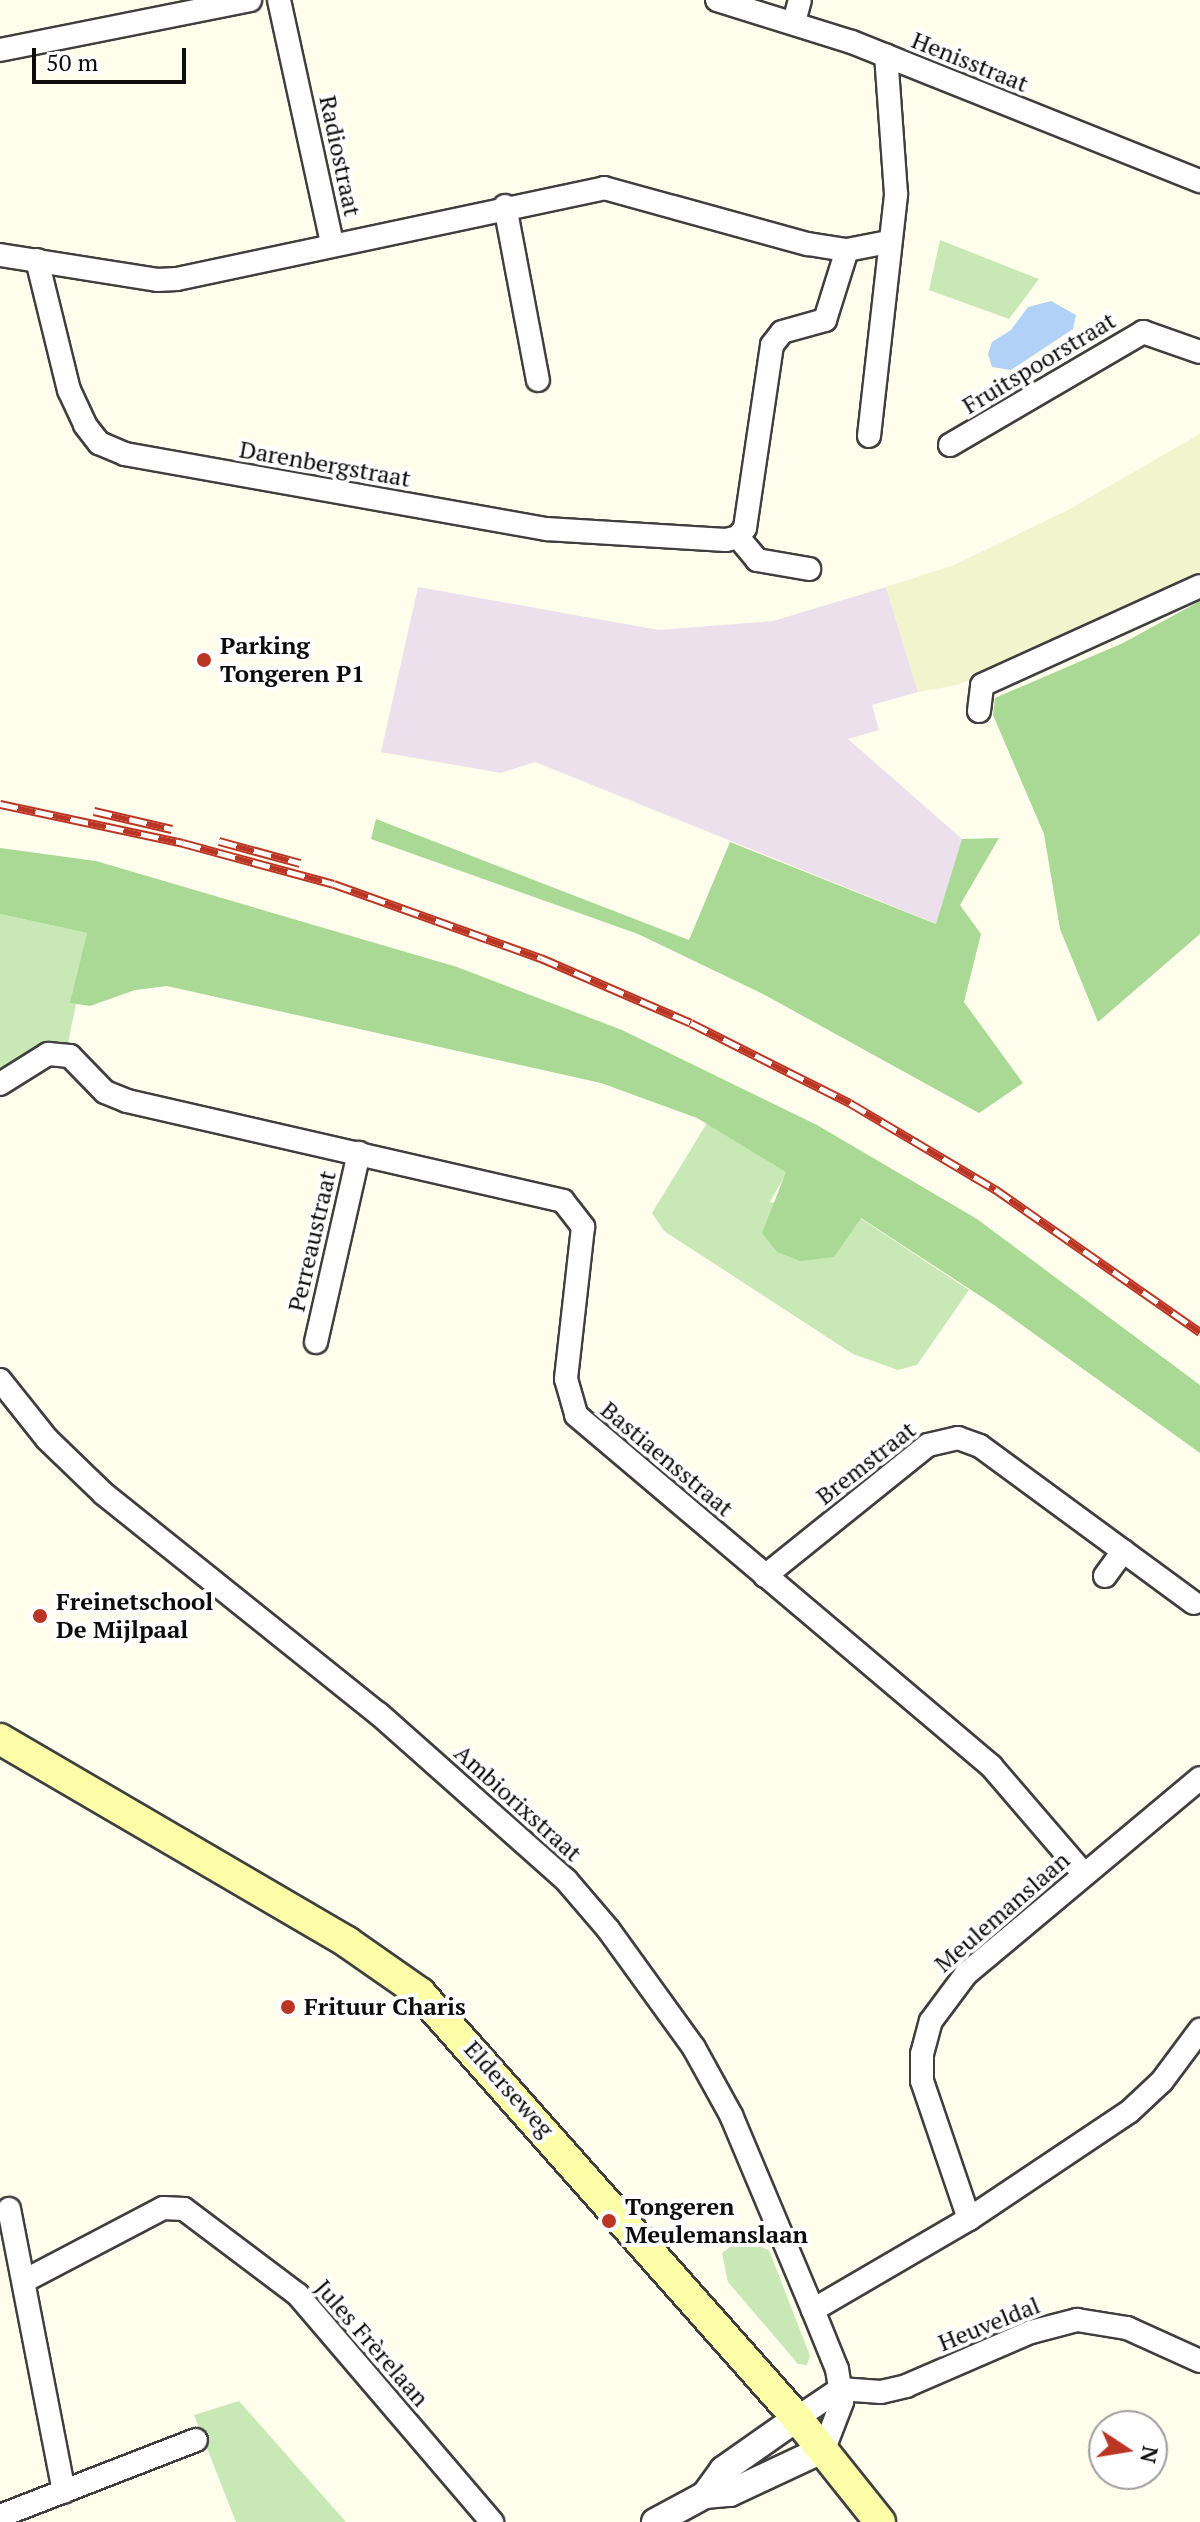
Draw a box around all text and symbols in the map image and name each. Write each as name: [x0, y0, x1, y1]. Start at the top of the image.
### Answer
street label: Henisstraat: [908, 26, 1032, 98]
scale bar: [36, 32, 190, 82]
text: 50 m: [46, 46, 98, 78]
street label: Radiostraat: [313, 93, 367, 219]
street label: Fruitspoorstraat: [957, 306, 1121, 420]
street label: Darenbergstraat: [237, 435, 413, 493]
place label: Parking Tongeren P1: [220, 632, 365, 688]
marker: Parking Tongeren P1: [195, 651, 213, 669]
street label: Perreaustraat: [282, 1168, 342, 1314]
street label: Bastiaensstraat: [595, 1395, 739, 1523]
street label: Bremstraat: [810, 1415, 922, 1511]
place label: Freinetschool De Mijlpaal: [56, 1588, 213, 1644]
marker: Freinetschool De Mijlpaal: [31, 1607, 49, 1625]
street label: Ambiorixstraat: [448, 1738, 588, 1868]
street label: Meulemanslaan: [929, 1846, 1075, 1978]
place label: Frituur Charis: [304, 1993, 466, 2021]
marker: Frituur Charis: [279, 1998, 297, 2016]
street label: Elderseweg: [458, 2035, 560, 2143]
place label: Tongeren Meulemanslaan: [625, 2193, 808, 2249]
marker: Tongeren Meulemanslaan: [600, 2212, 618, 2230]
street label: Jules Frèrelaan: [309, 2274, 435, 2412]
street label: Heuveldal: [934, 2291, 1044, 2357]
north arrow: [1088, 2410, 1168, 2490]
text: N: [1134, 2444, 1166, 2466]

